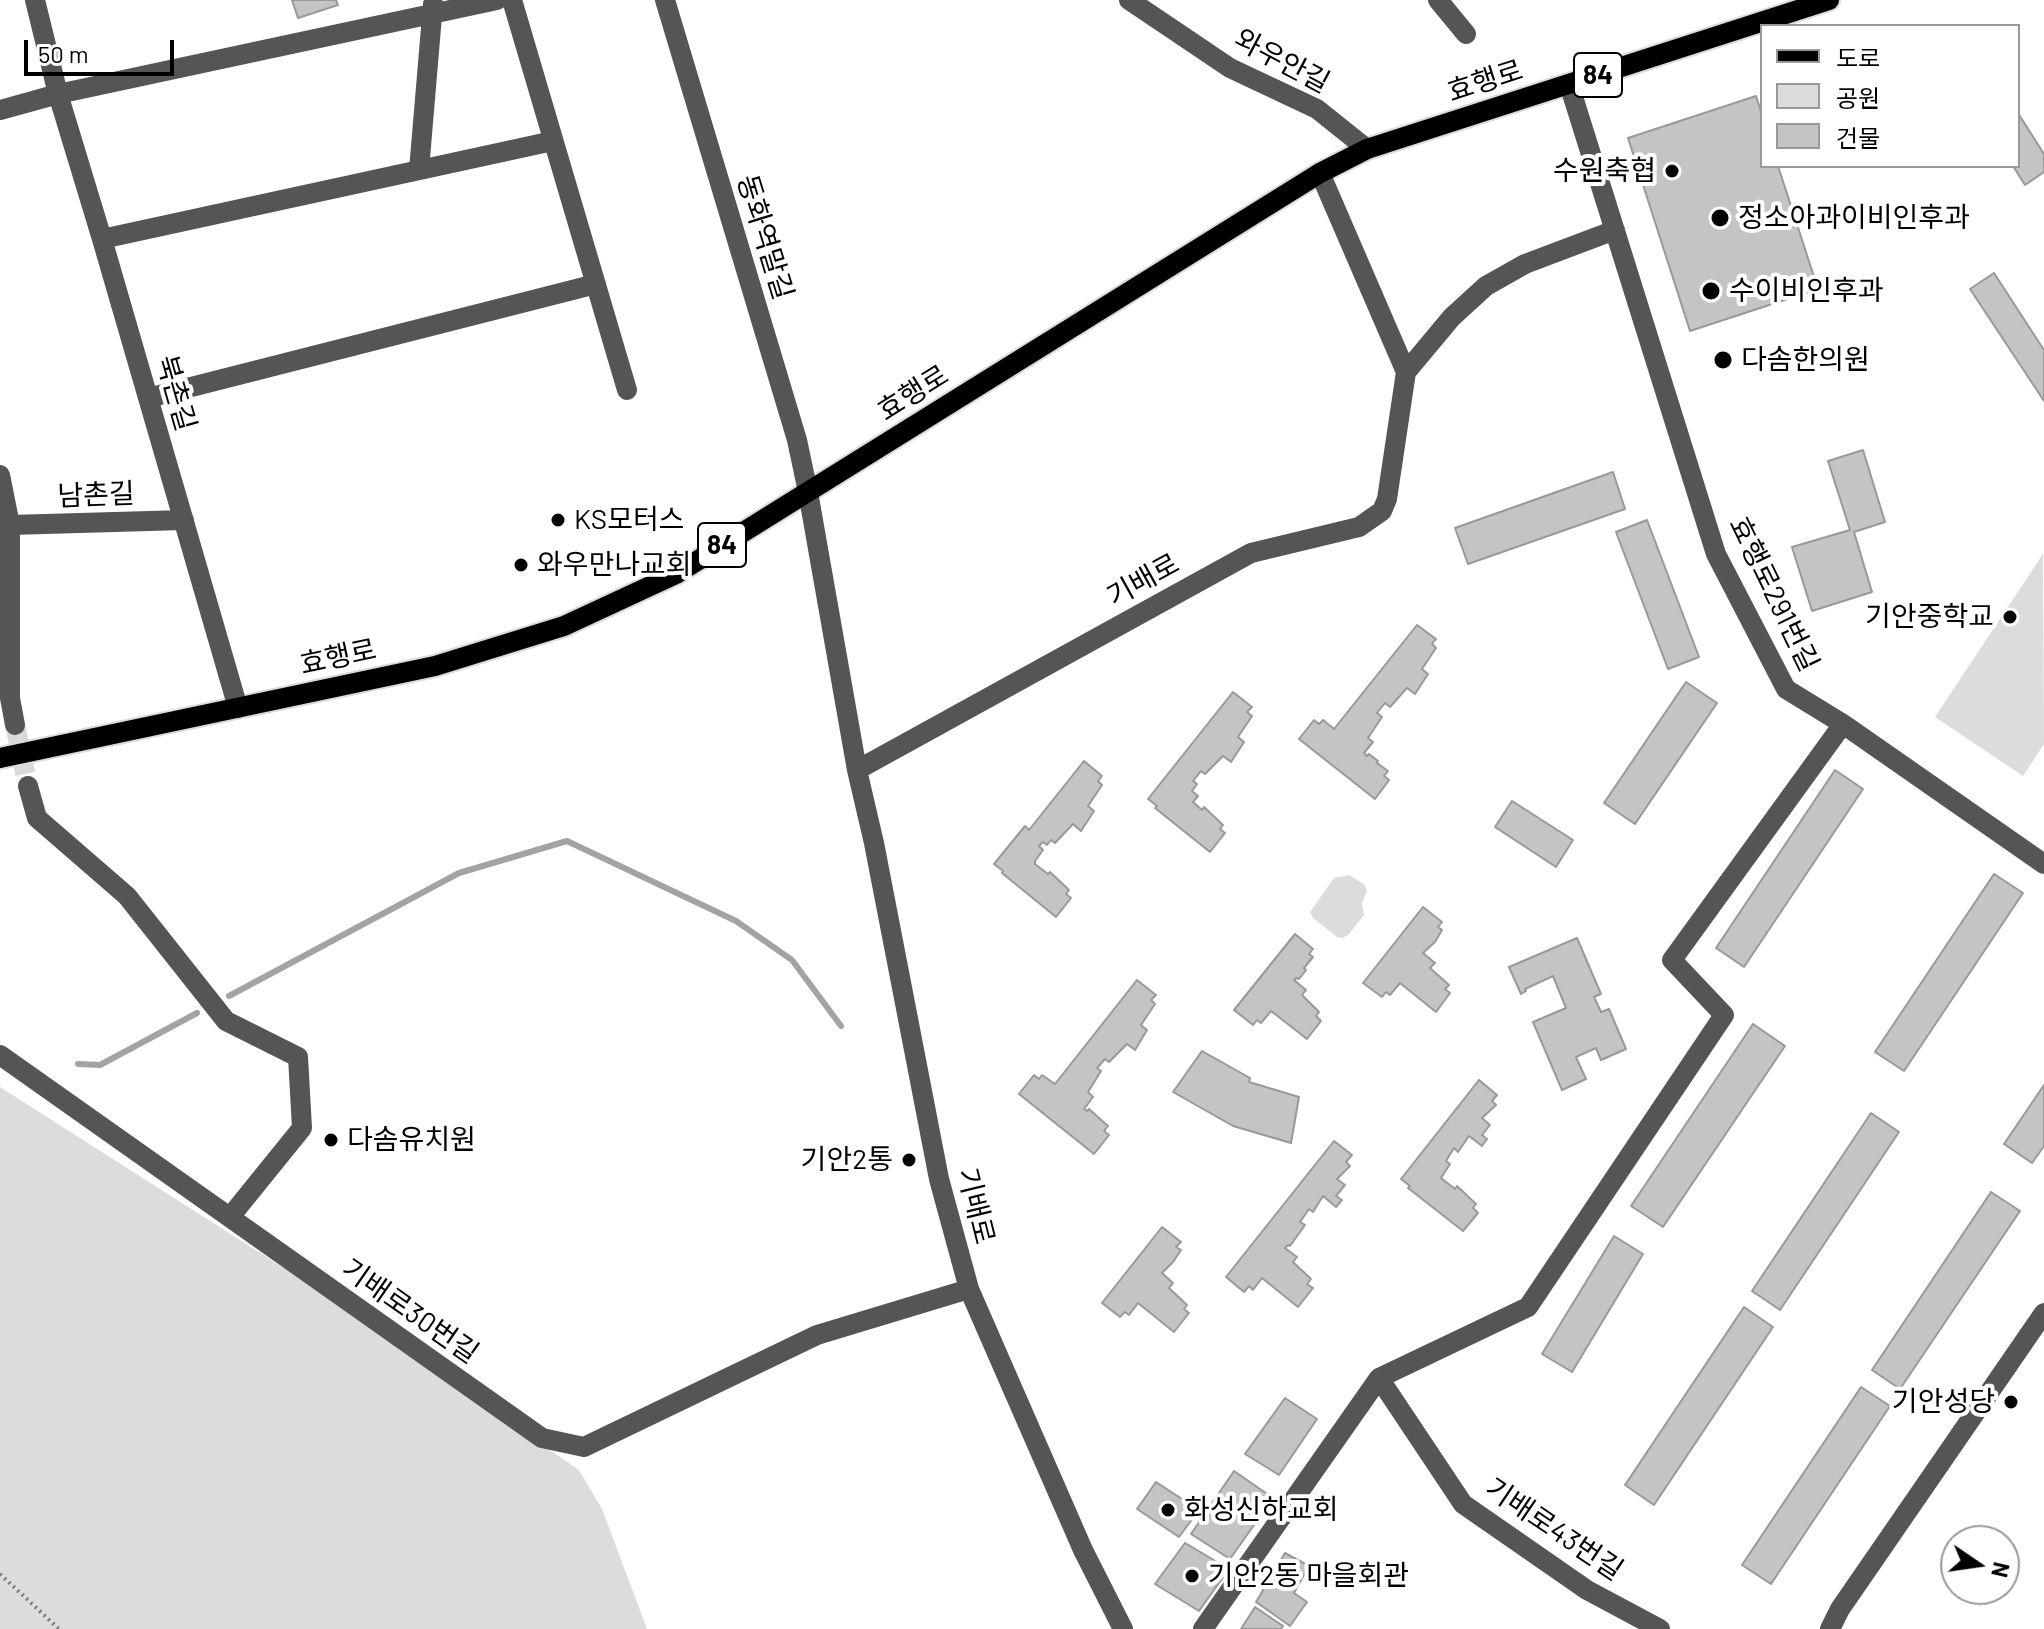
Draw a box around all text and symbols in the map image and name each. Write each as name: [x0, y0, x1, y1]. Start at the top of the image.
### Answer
street label: 와우안길: [1229, 22, 1335, 100]
scale bar: [28, 24, 178, 74]
legend: [1760, 24, 2020, 168]
text: 50 m: [38, 39, 89, 68]
text: 도로: [1836, 43, 1880, 72]
street label: 효행로: [1443, 53, 1527, 109]
road number: 84: [1574, 53, 1622, 97]
text: 공원: [1836, 83, 1880, 112]
text: 건물: [1836, 123, 1880, 152]
place label: 수원축협: [1553, 154, 1656, 188]
marker: 수원축협: [1663, 162, 1681, 180]
street label: 동화역말길: [730, 171, 800, 303]
place label: 정소아과이비인후과: [1738, 201, 1970, 235]
marker: 정소아과이비인후과: [1709, 207, 1731, 229]
place label: 수이비인후과: [1729, 274, 1884, 308]
marker: 수이비인후과: [1700, 280, 1722, 302]
place label: 다솜한의원: [1741, 343, 1870, 377]
marker: 다솜한의원: [1712, 349, 1734, 371]
street label: 북촌길: [149, 351, 203, 435]
street label: 효행로: [871, 358, 955, 428]
street label: 남촌길: [57, 477, 135, 513]
place label: KS모터스: [574, 503, 684, 537]
marker: KS모터스: [549, 511, 567, 529]
street label: 효행로291번길: [1722, 511, 1826, 677]
road number: 84: [698, 523, 746, 567]
street label: 기배로: [1101, 547, 1185, 613]
place label: 와우만나교회: [537, 548, 692, 582]
marker: 와우만나교회: [512, 556, 530, 574]
place label: 기안중학교: [1865, 600, 1994, 634]
marker: 기안중학교: [2001, 608, 2019, 626]
street label: 효행로: [297, 633, 379, 681]
place label: 다솜유치원: [347, 1123, 476, 1157]
marker: 다솜유치원: [322, 1131, 340, 1149]
place label: 기안2통: [801, 1143, 893, 1177]
marker: 기안2통: [900, 1151, 918, 1169]
street label: 기배로: [950, 1164, 1002, 1248]
street label: 기배로30번길: [335, 1252, 485, 1370]
place label: 기안성당: [1892, 1385, 1995, 1419]
marker: 기안성당: [2002, 1393, 2020, 1411]
street label: 기배로43번길: [1479, 1471, 1629, 1587]
place label: 화성신하교회: [1184, 1493, 1339, 1527]
marker: 화성신하교회: [1159, 1501, 1177, 1519]
north arrow: [1940, 1525, 2020, 1605]
place label: 기안2동 마을회관: [1208, 1559, 1409, 1593]
text: N: [1987, 1560, 2016, 1580]
marker: 기안2동 마을회관: [1183, 1567, 1201, 1585]

